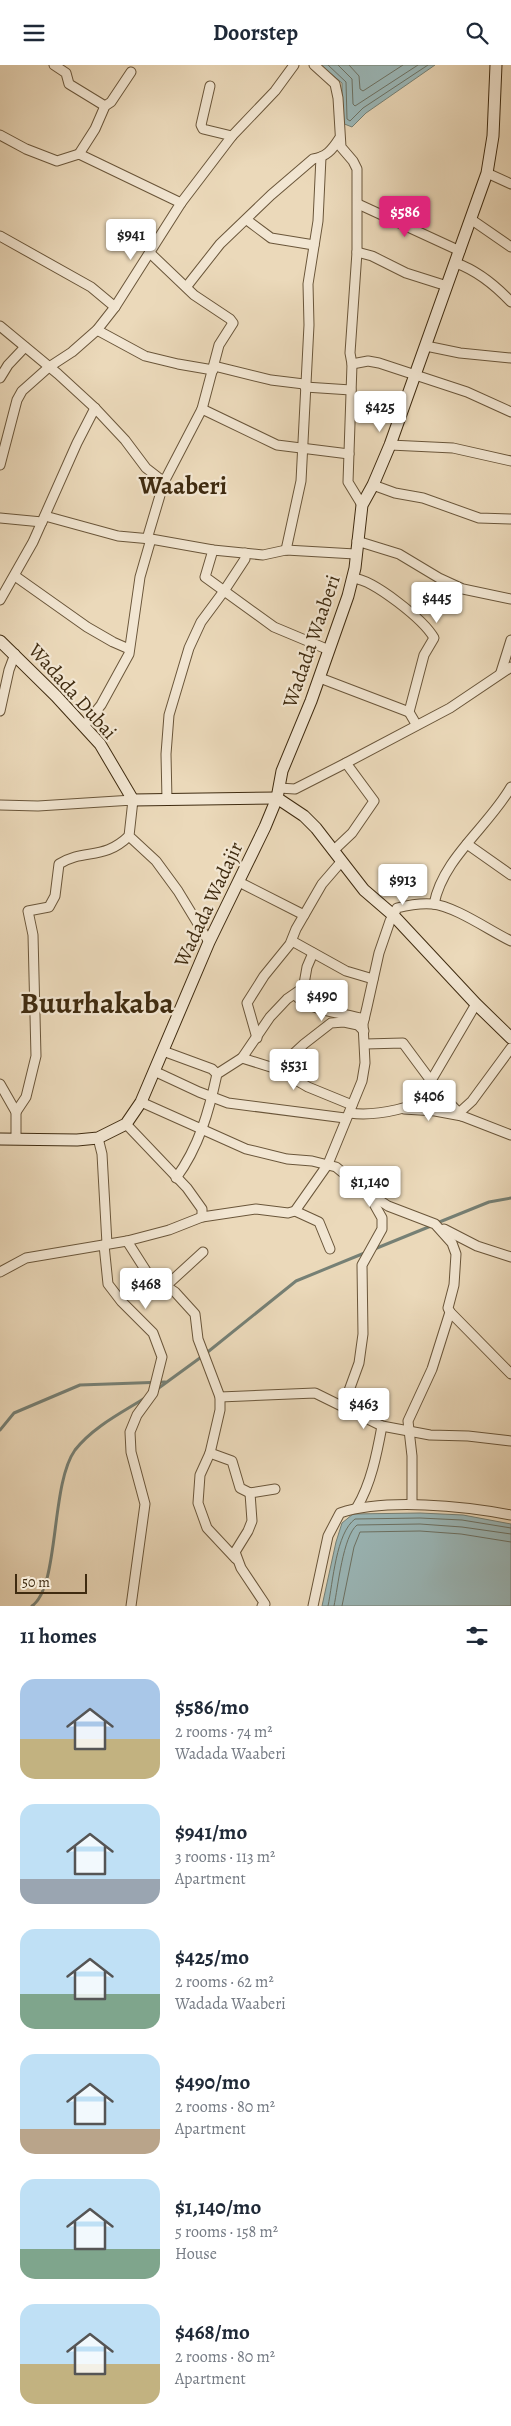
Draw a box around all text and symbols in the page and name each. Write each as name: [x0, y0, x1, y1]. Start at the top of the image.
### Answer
text: Doorstep: [213, 18, 298, 48]
icon: menu: [20, 19, 48, 47]
icon: search: [463, 19, 491, 47]
pin: $586: [375, 195, 435, 238]
text: $586: [390, 201, 420, 223]
pin: $941: [101, 219, 161, 261]
text: $941: [117, 224, 145, 246]
pin: $425: [350, 391, 410, 433]
text: $425: [365, 396, 395, 418]
district label: Waaberi: [138, 469, 227, 503]
street label: Wadada Waaberi: [276, 571, 347, 712]
pin: $445: [407, 581, 467, 624]
text: $445: [422, 587, 452, 609]
street label: Wadada Dubai: [22, 637, 123, 745]
street label: Wadada Wadajir: [167, 837, 249, 972]
pin: $913: [373, 863, 433, 906]
text: $913: [389, 869, 417, 891]
pin: $490: [292, 979, 352, 1022]
district label: Buurhakaba: [20, 983, 174, 1023]
text: $490: [307, 985, 337, 1007]
pin: $531: [264, 1049, 324, 1091]
text: $531: [281, 1054, 307, 1076]
pin: $406: [399, 1079, 459, 1122]
text: $406: [414, 1085, 444, 1107]
pin: $1,140: [329, 1165, 411, 1208]
text: $1,140: [351, 1171, 389, 1193]
pin: $468: [116, 1267, 176, 1310]
text: $468: [131, 1273, 161, 1295]
pin: $463: [334, 1387, 394, 1430]
text: $463: [349, 1393, 379, 1415]
scale bar: [15, 1571, 88, 1594]
text: 50 m: [22, 1573, 50, 1592]
text: 11 homes: [20, 1622, 97, 1650]
icon: filters: [463, 1622, 491, 1650]
text: $586/mo: [175, 1693, 249, 1721]
icon: home: [60, 1699, 120, 1759]
text: 2 rooms · 74 m²: [175, 1721, 273, 1743]
text: Wadada Waaberi: [175, 1743, 286, 1765]
text: $941/mo: [175, 1818, 247, 1846]
icon: home: [60, 1824, 120, 1884]
text: 3 rooms · 113 m²: [175, 1846, 275, 1868]
text: Apartment: [175, 1868, 246, 1890]
text: $425/mo: [175, 1943, 249, 1971]
icon: home: [60, 1949, 120, 2009]
text: 2 rooms · 62 m²: [175, 1971, 274, 1993]
text: Wadada Waaberi: [175, 1993, 286, 2015]
text: $490/mo: [175, 2068, 250, 2096]
icon: home: [60, 2074, 120, 2134]
text: 2 rooms · 80 m²: [175, 2096, 275, 2118]
text: Apartment: [175, 2118, 246, 2140]
text: $1,140/mo: [175, 2193, 261, 2221]
icon: home: [60, 2199, 120, 2259]
text: 5 rooms · 158 m²: [175, 2221, 278, 2243]
text: House: [175, 2243, 217, 2265]
text: $468/mo: [175, 2318, 250, 2346]
icon: home: [60, 2324, 120, 2384]
text: 2 rooms · 80 m²: [175, 2346, 275, 2368]
text: Apartment: [175, 2368, 246, 2390]

